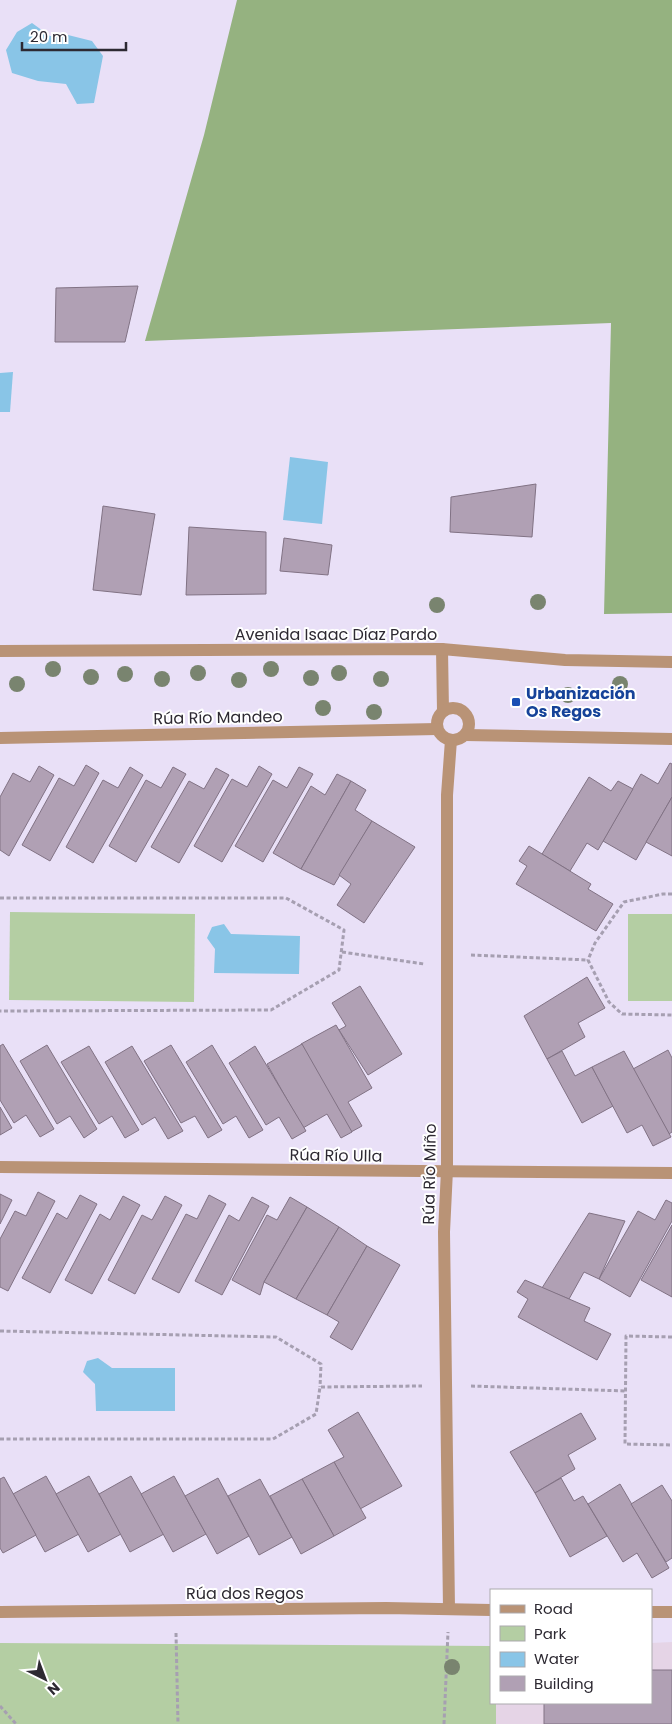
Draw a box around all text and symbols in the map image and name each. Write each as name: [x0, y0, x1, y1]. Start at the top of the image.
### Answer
scale bar: [22, 20, 126, 52]
text: 20 m: [30, 26, 68, 47]
street label: Avenida Isaac Díaz Pardo: [235, 623, 437, 646]
place label: Urbanización Os Regos: [526, 682, 636, 723]
marker: Urbanización Os Regos: [510, 696, 522, 708]
street label: Rúa Río Mandeo: [153, 705, 283, 730]
street label: Rúa Río Miño: [417, 1123, 442, 1225]
street label: Rúa Río Ulla: [289, 1143, 383, 1168]
street label: Rúa dos Regos: [186, 1582, 304, 1605]
legend: [490, 1589, 652, 1704]
text: Road: [534, 1598, 573, 1619]
text: Park: [534, 1623, 566, 1644]
text: Water: [534, 1648, 580, 1669]
north arrow: [20, 1654, 70, 1704]
text: Building: [534, 1673, 594, 1694]
text: N: [43, 1678, 64, 1700]

